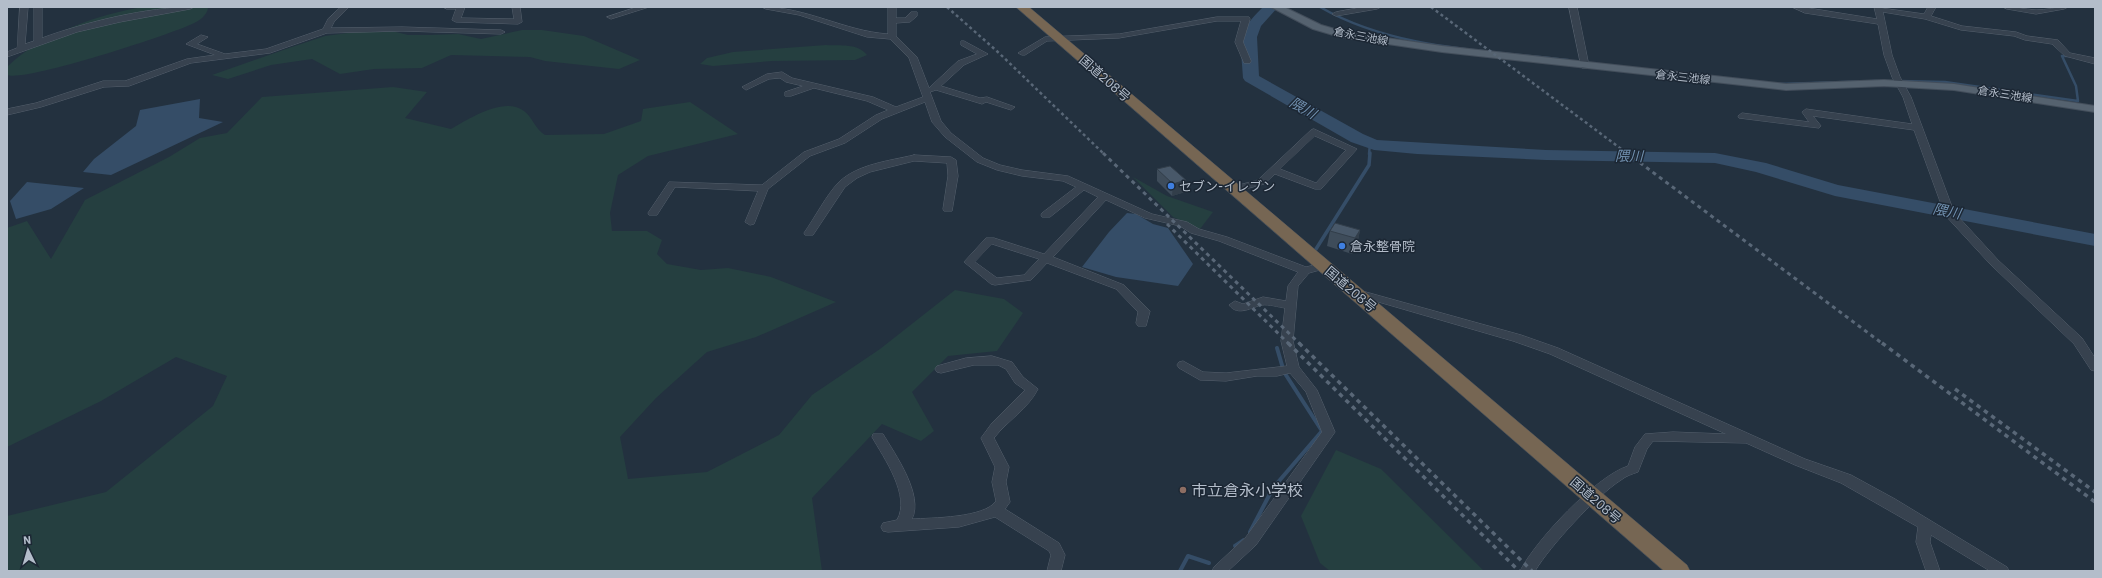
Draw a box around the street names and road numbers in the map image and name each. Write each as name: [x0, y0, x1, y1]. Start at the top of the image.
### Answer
street label: 倉永三池線: [1333, 24, 1389, 48]
street label: 国道208号: [1076, 51, 1134, 105]
street label: 倉永三池線: [1655, 67, 1711, 87]
street label: 倉永三池線: [1977, 83, 2033, 105]
street label: 国道208号: [1321, 263, 1380, 316]
street label: 国道208号: [1567, 473, 1625, 527]

